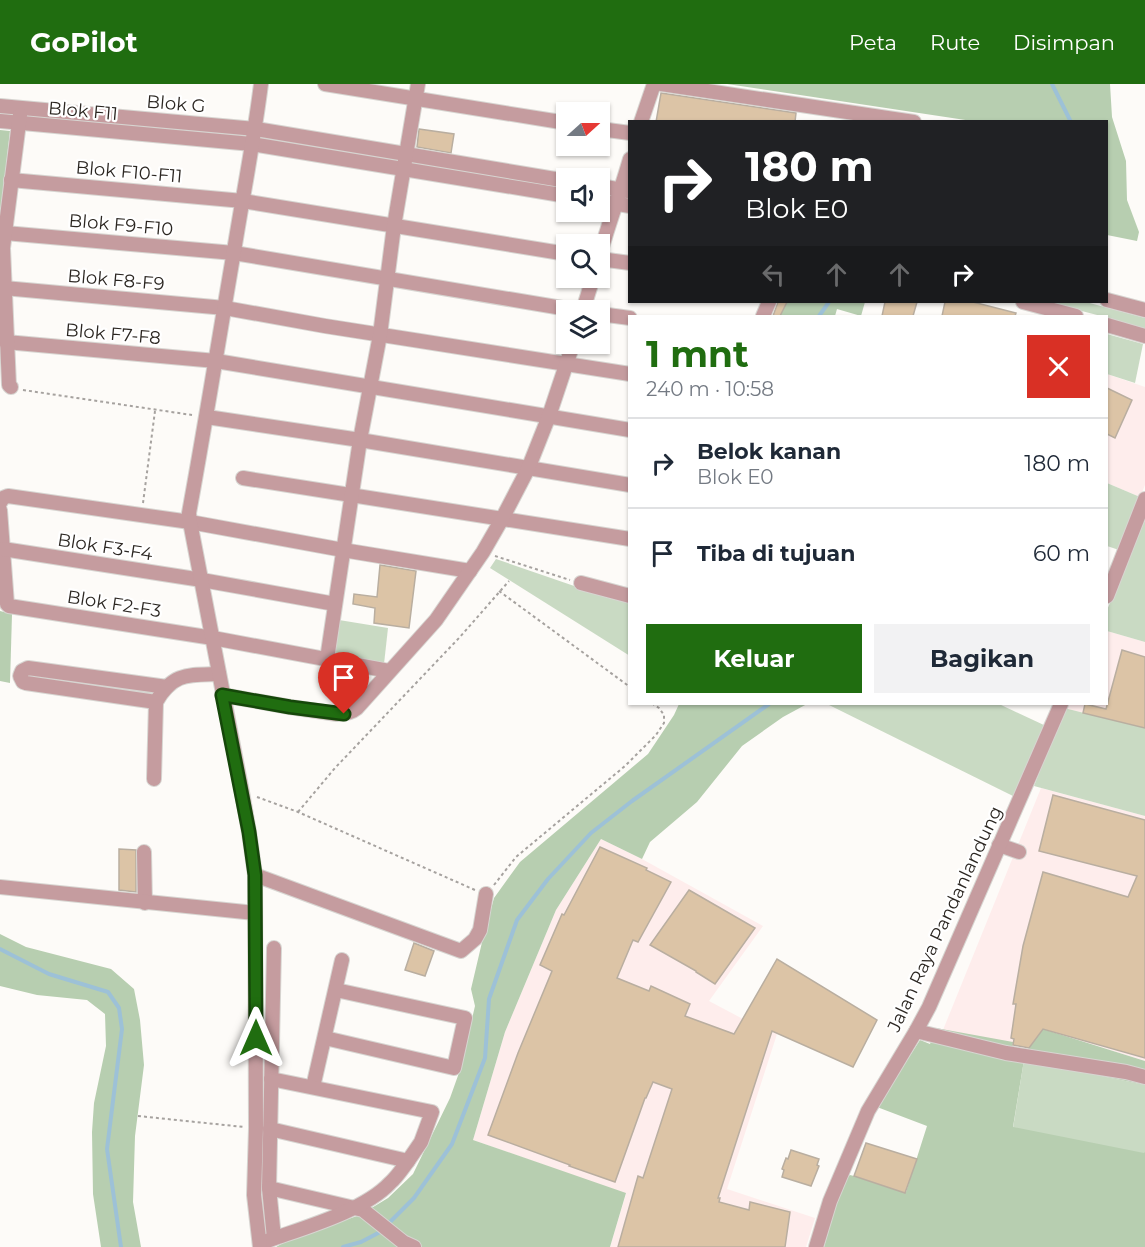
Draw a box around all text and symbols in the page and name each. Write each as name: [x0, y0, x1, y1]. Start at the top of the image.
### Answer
text: GoPilot: [30, 25, 138, 59]
text: Peta: [849, 30, 897, 55]
text: Rute: [930, 30, 980, 55]
text: Disimpan: [1013, 30, 1115, 55]
street label: Blok G: [146, 90, 206, 118]
street label: Blok F11: [47, 97, 119, 125]
north arrow: [556, 102, 610, 156]
map controls: [556, 102, 610, 354]
text: 180 m: [745, 140, 874, 192]
icon: right: [646, 144, 724, 222]
street label: Blok F10-F11: [75, 156, 183, 188]
button: sound: [556, 168, 610, 222]
text: Blok E0: [745, 192, 848, 225]
street label: Blok F9-F10: [68, 209, 174, 241]
button: search: [556, 234, 610, 288]
icon: left: [757, 258, 790, 291]
icon: ahead: [820, 258, 853, 291]
icon: ahead: [883, 258, 916, 291]
icon: right: [946, 258, 979, 291]
street label: Blok F8-F9: [67, 265, 165, 295]
button: layers: [556, 300, 610, 354]
street label: Blok F7-F8: [64, 319, 162, 349]
text: 1 mnt: [646, 332, 749, 376]
button: close: [1027, 335, 1090, 398]
text: 240 m · 10:58: [646, 377, 774, 401]
text: Belok kanan: [697, 438, 841, 465]
icon: right: [646, 447, 679, 480]
text: 180 m: [1024, 450, 1090, 477]
text: Blok E0: [697, 465, 774, 489]
street label: Blok F3-F4: [56, 529, 154, 565]
icon: arrive: [646, 537, 679, 570]
text: Tiba di tujuan: [697, 540, 855, 567]
text: 60 m: [1033, 540, 1090, 567]
street label: Blok F2-F3: [65, 586, 163, 622]
button: Keluar: [646, 624, 862, 693]
button: Bagikan: [874, 624, 1090, 693]
pin: [318, 652, 369, 714]
icon: arrive: [327, 661, 360, 694]
street label: Jalan Raya Pandanlandung: [882, 803, 1007, 1036]
position arrow: [224, 1006, 288, 1070]

